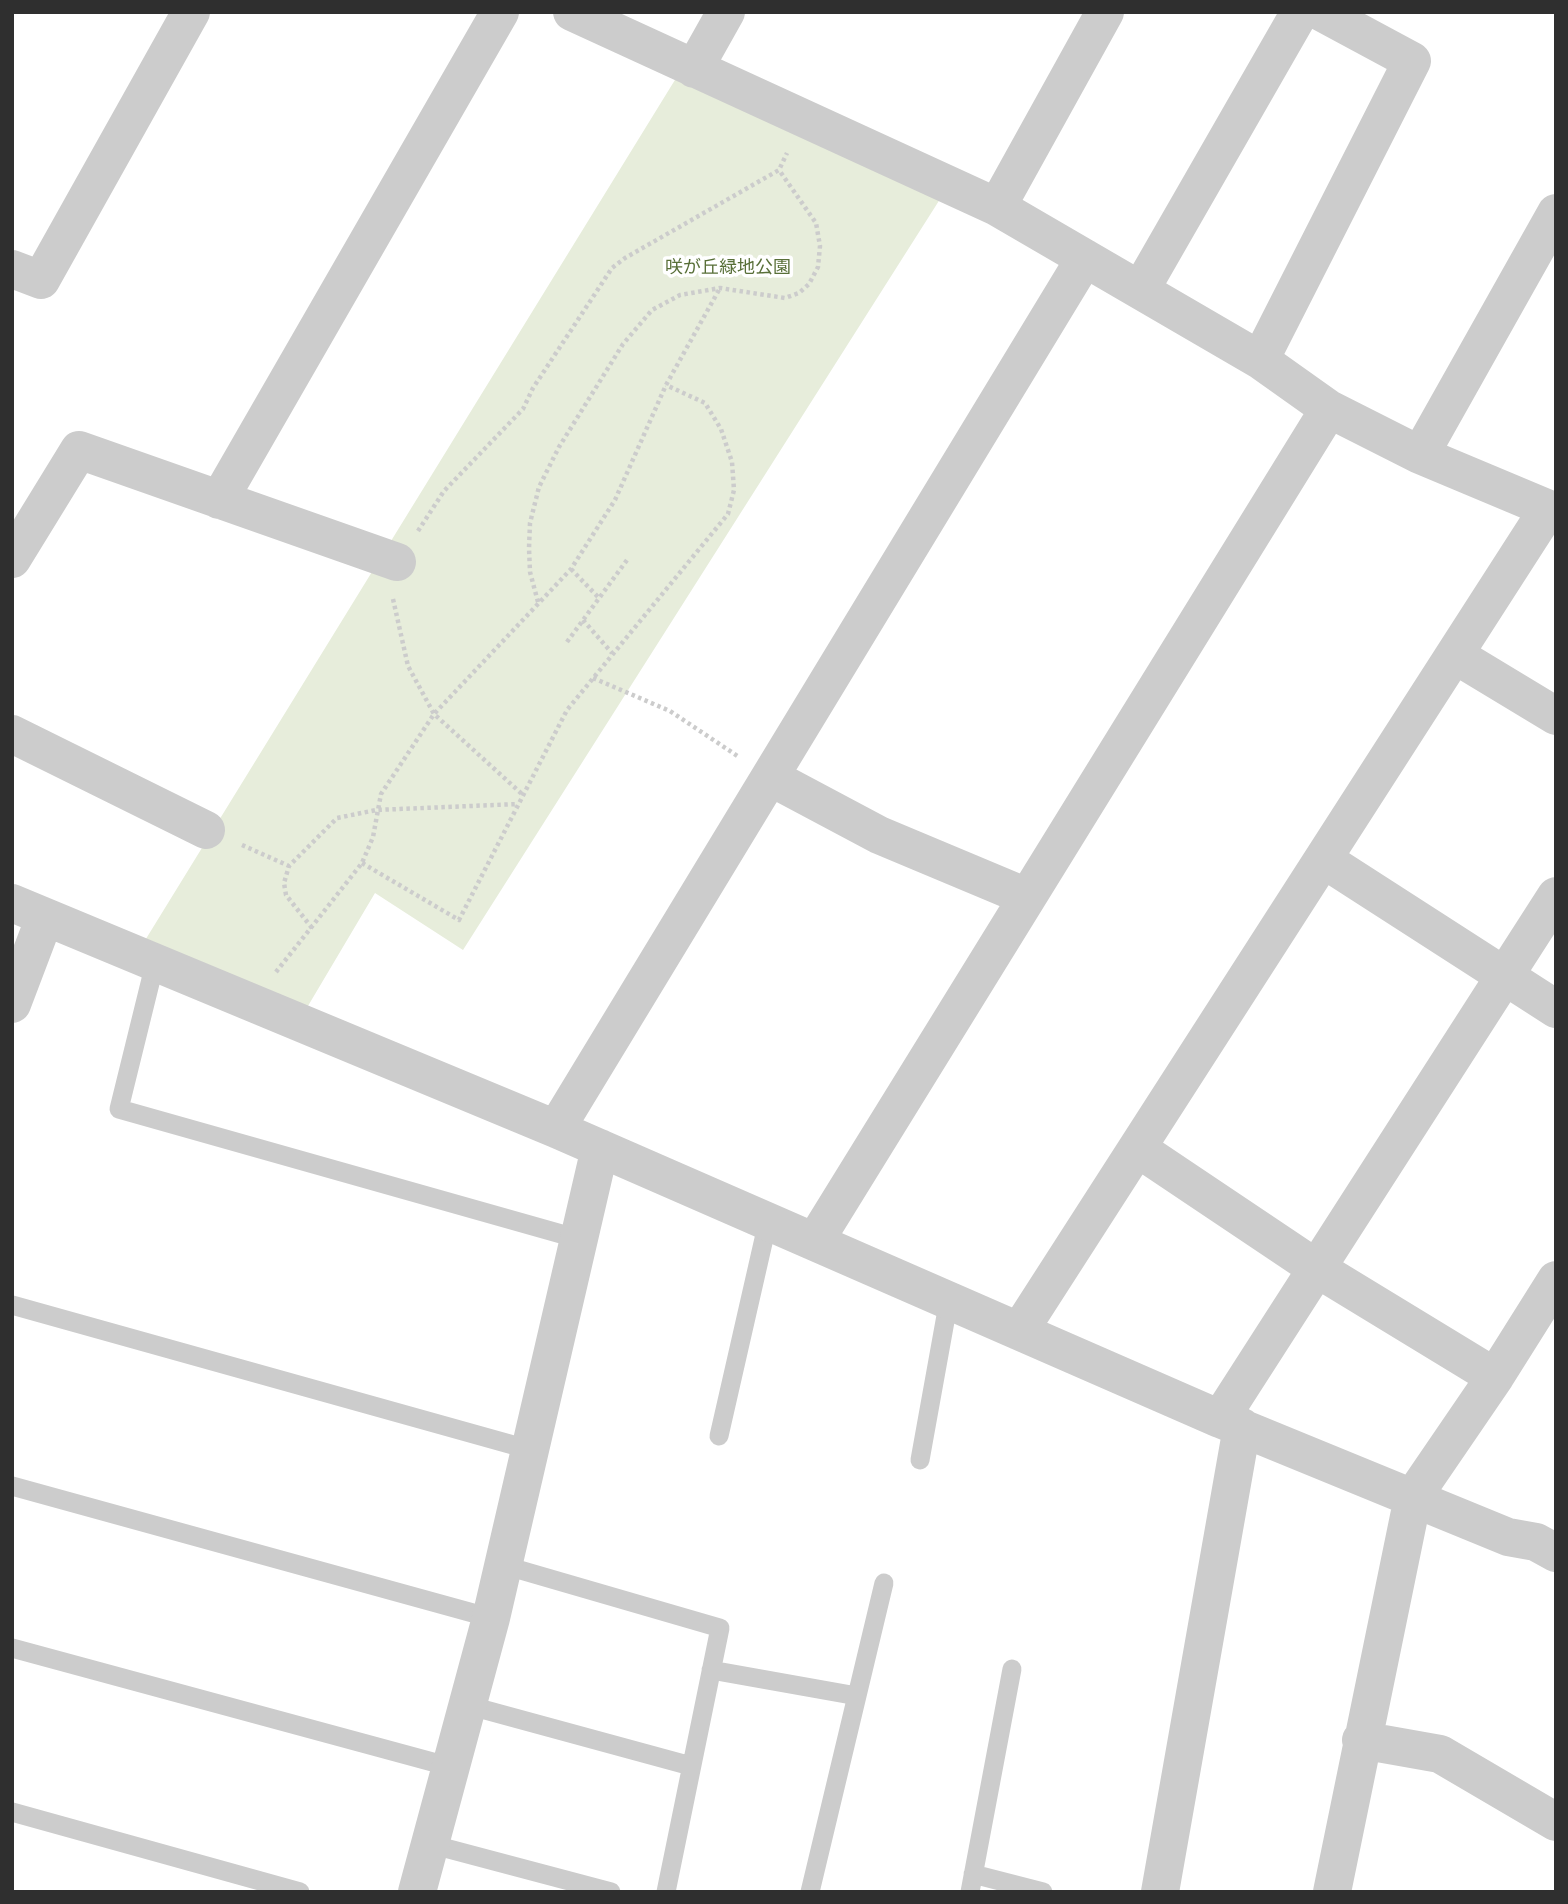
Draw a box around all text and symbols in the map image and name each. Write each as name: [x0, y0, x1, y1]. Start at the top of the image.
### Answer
park label: 咲が丘緑地公園: [665, 256, 791, 278]

